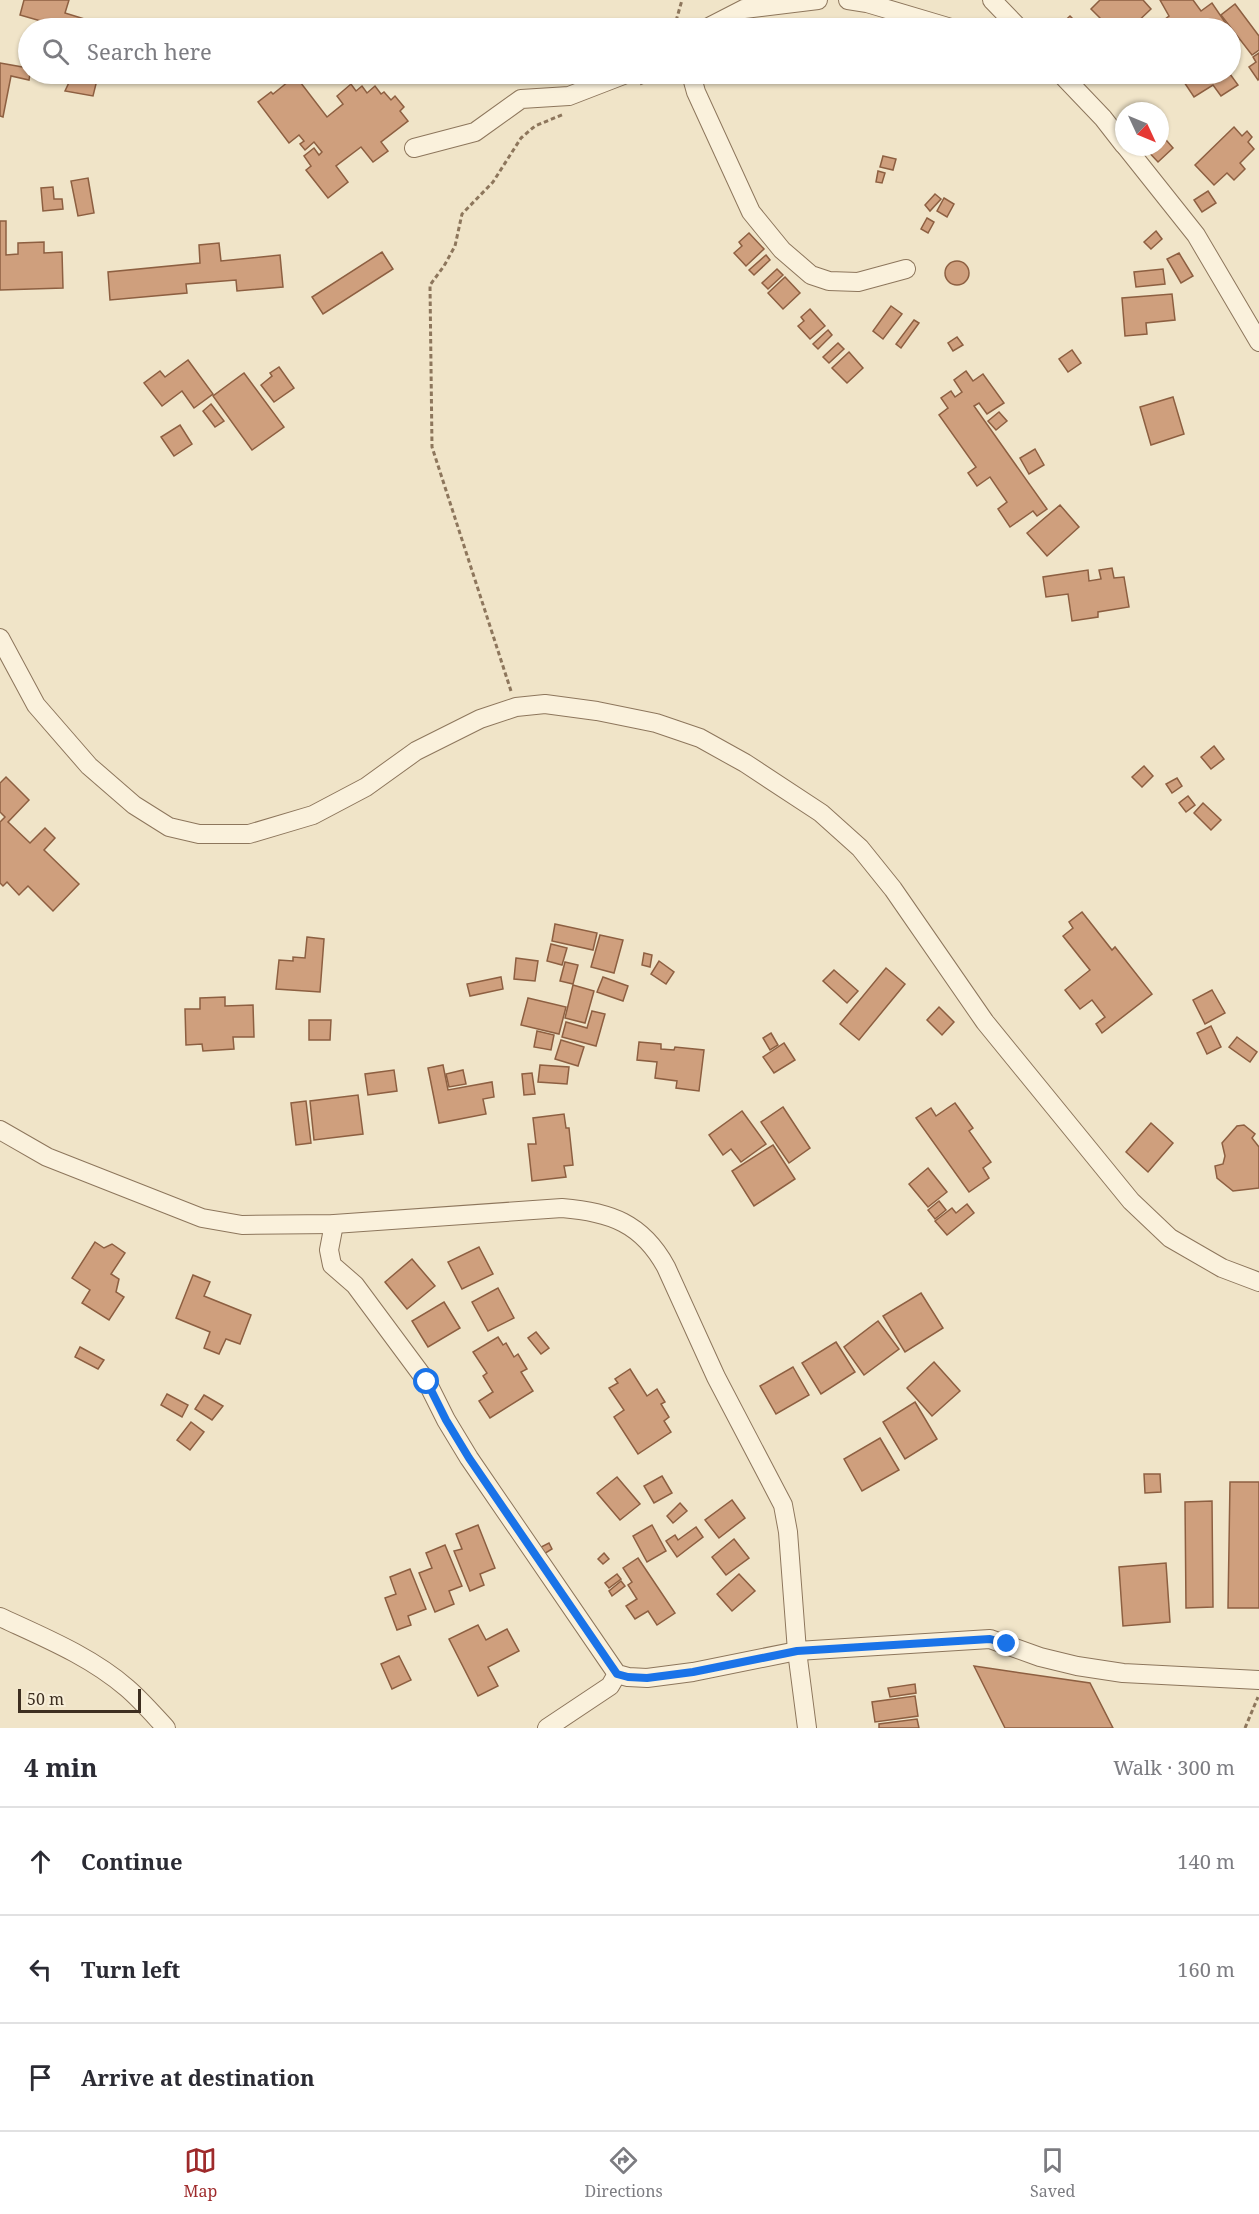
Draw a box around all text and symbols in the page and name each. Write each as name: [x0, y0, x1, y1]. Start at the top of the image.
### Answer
search box: [18, 18, 1241, 84]
icon: search: [39, 35, 72, 68]
text: Search here: [87, 36, 212, 66]
north arrow: [1115, 102, 1169, 156]
route start: [413, 1368, 439, 1394]
route end: [993, 1630, 1019, 1656]
scale bar: [18, 1686, 141, 1714]
text: 50 m: [27, 1688, 64, 1710]
text: 4 min: [24, 1749, 98, 1785]
text: Walk · 300 m: [1113, 1754, 1235, 1781]
icon: ahead: [24, 1845, 57, 1878]
text: Continue: [81, 1846, 183, 1876]
text: 140 m: [1177, 1848, 1235, 1875]
icon: left: [24, 1953, 57, 1986]
text: Turn left: [81, 1954, 180, 1984]
text: 160 m: [1177, 1956, 1235, 1983]
icon: arrive: [24, 2061, 57, 2094]
text: Arrive at destination: [81, 2062, 315, 2092]
tab: Map: [184, 2144, 217, 2202]
tab: Directions: [585, 2144, 663, 2202]
tab: Saved: [1030, 2144, 1075, 2202]

